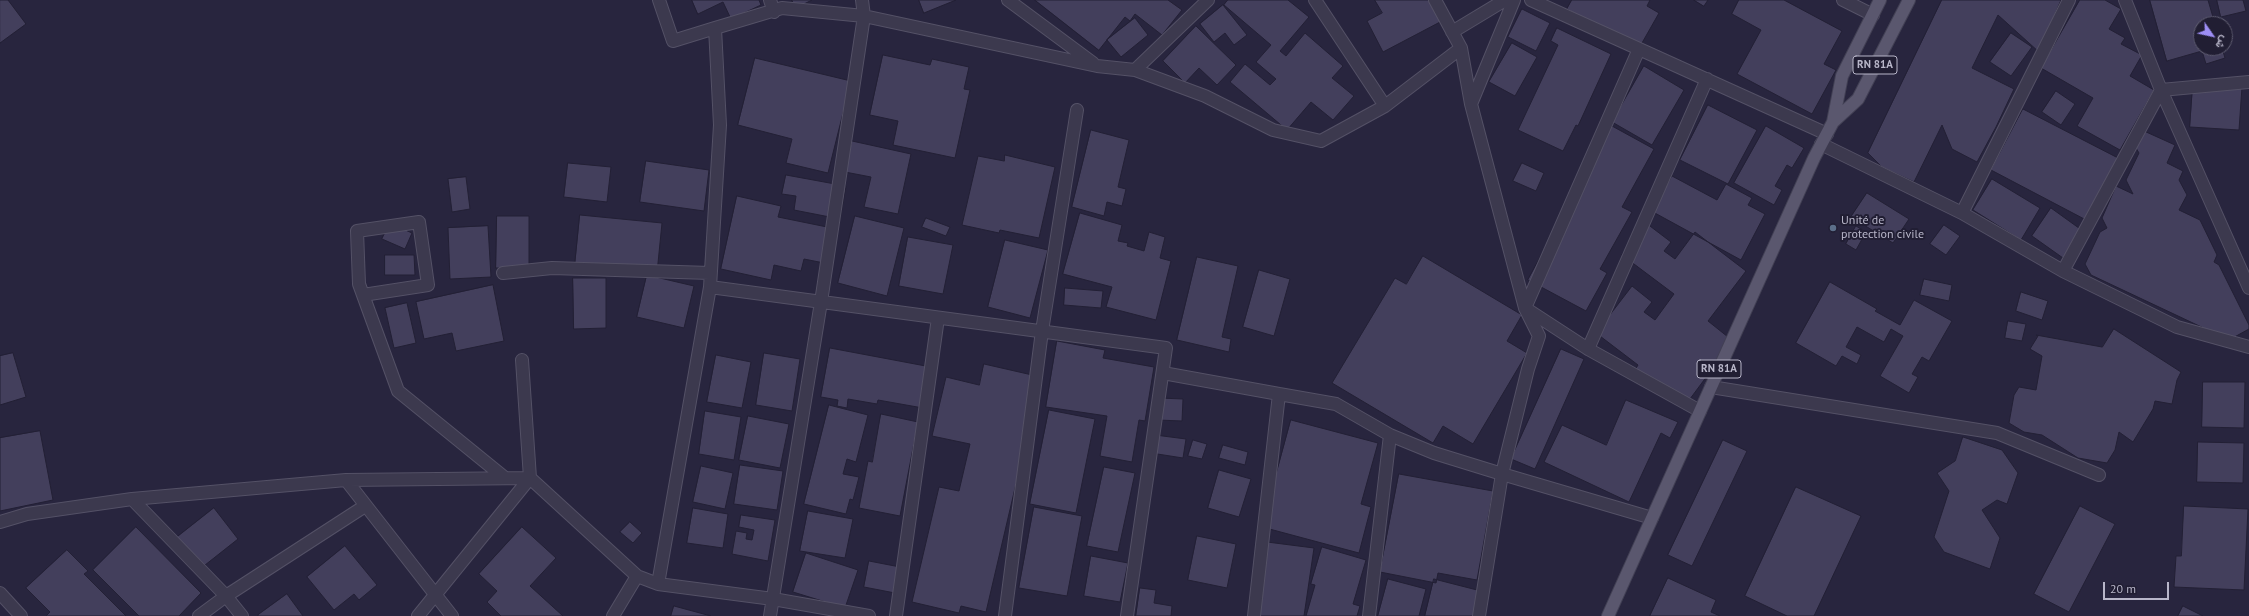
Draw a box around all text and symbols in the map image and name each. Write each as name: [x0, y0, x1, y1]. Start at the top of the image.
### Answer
north arrow: [2193, 16, 2233, 56]
text: ش: [2213, 33, 2232, 52]
road number: RN 81A: [1853, 56, 1897, 74]
place label: Unité de protection civile: [1841, 214, 1924, 242]
marker: Unité de protection civile: [1828, 223, 1838, 233]
road number: RN 81A: [1697, 360, 1741, 378]
scale bar: [2105, 574, 2171, 600]
text: 20 m: [2110, 581, 2136, 596]

